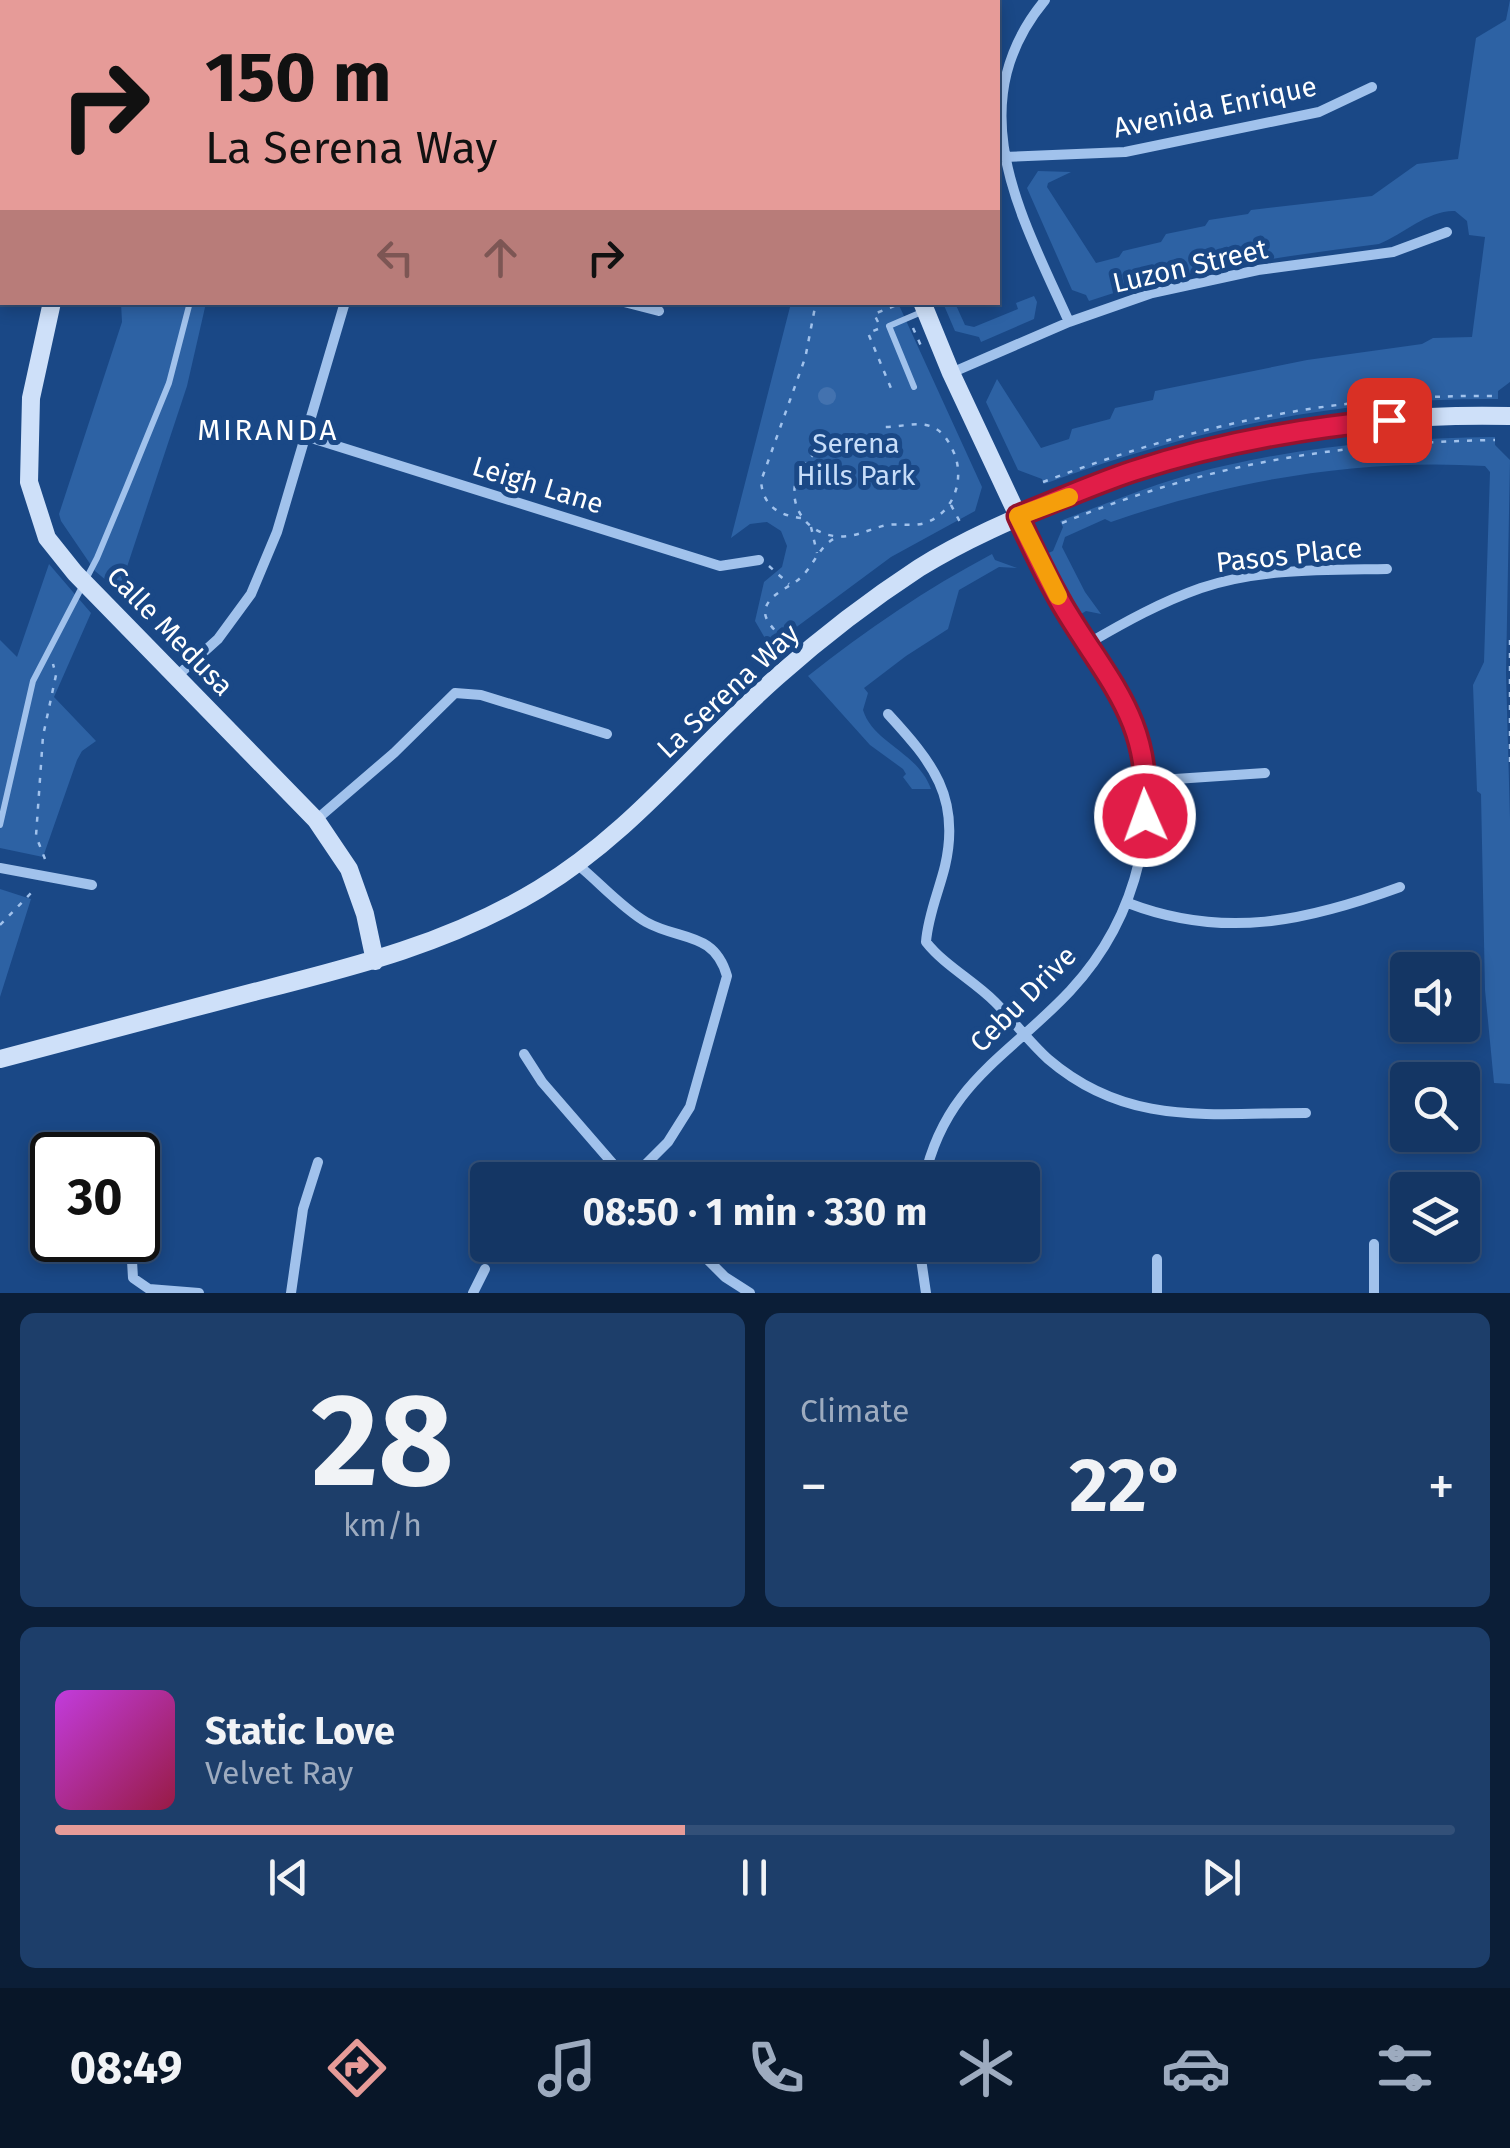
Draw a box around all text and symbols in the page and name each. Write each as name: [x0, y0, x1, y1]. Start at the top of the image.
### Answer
text: 150 m: [205, 36, 392, 120]
icon: right: [40, 40, 170, 170]
street label: Avenida Enrique: [1110, 69, 1320, 145]
text: La Serena Way: [205, 121, 498, 175]
icon: left: [368, 230, 423, 285]
icon: ahead: [473, 230, 528, 285]
icon: right: [578, 230, 633, 285]
street label: Luzon Street: [1109, 232, 1272, 300]
pin: [1347, 378, 1432, 463]
icon: arrive: [1362, 393, 1417, 448]
district label: MIRANDA: [197, 412, 339, 448]
park label: Serena Hills Park: [797, 427, 916, 492]
street label: Leigh Lane: [468, 449, 608, 521]
street label: Pasos Place: [1214, 531, 1364, 579]
street label: Calle Medusa: [100, 559, 240, 703]
street label: La Serena Way: [650, 617, 806, 765]
position arrow: [1093, 764, 1197, 868]
street label: Cebu Drive: [963, 939, 1083, 1059]
map controls: [1390, 952, 1480, 1262]
button: sound: [1390, 952, 1480, 1042]
button: search: [1390, 1062, 1480, 1152]
speed limit sign: 30: [30, 1132, 160, 1262]
button: layers: [1390, 1172, 1480, 1262]
text: 08:50 · 1 min · 330 m: [583, 1189, 927, 1235]
text: 28: [311, 1363, 454, 1519]
text: Climate: [800, 1392, 909, 1430]
text: 22°: [1069, 1441, 1186, 1531]
text: −: [800, 1454, 828, 1520]
text: +: [1428, 1454, 1455, 1520]
text: km/h: [343, 1506, 422, 1544]
text: Static Love: [205, 1708, 395, 1754]
text: Velvet Ray: [205, 1754, 353, 1792]
icon: previous: [261, 1850, 316, 1905]
icon: pause: [727, 1850, 782, 1905]
icon: next: [1194, 1850, 1249, 1905]
icon: directions: [322, 2033, 392, 2103]
icon: music: [532, 2033, 602, 2103]
icon: phone: [741, 2033, 811, 2103]
icon: climate: [951, 2033, 1021, 2103]
icon: car: [1161, 2033, 1231, 2103]
icon: filters: [1370, 2033, 1440, 2103]
text: 08:49: [70, 2041, 183, 2095]

